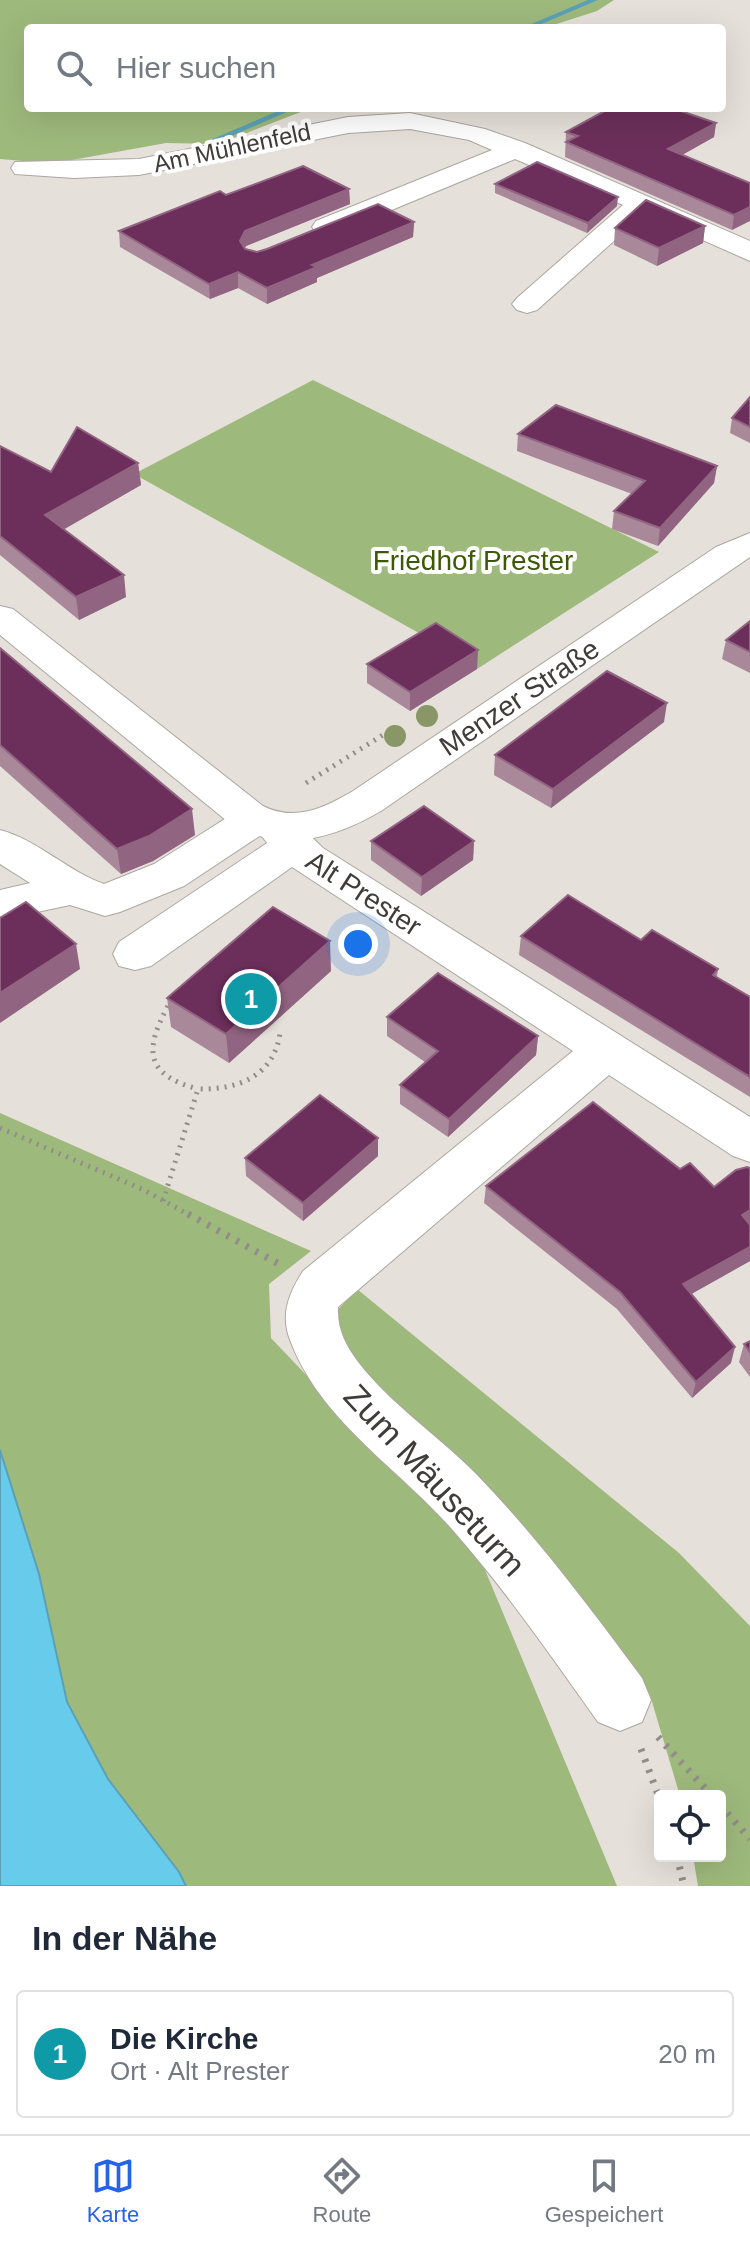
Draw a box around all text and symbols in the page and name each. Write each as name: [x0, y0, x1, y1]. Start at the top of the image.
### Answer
search box: [24, 24, 726, 112]
icon: search: [52, 46, 96, 90]
text: Hier suchen: [116, 51, 276, 84]
street label: Am Mühlenfeld: [151, 118, 313, 177]
park label: Friedhof Prester: [373, 545, 573, 576]
street label: Menzer Straße: [434, 633, 605, 762]
street label: Alt Prester: [300, 845, 427, 942]
your location: [338, 924, 378, 964]
pin: 1: [225, 969, 277, 1029]
street label: Zum Mäuseturm: [337, 1377, 533, 1583]
map controls: [654, 1790, 726, 1862]
button: locate: [654, 1790, 726, 1862]
text: In der Nähe: [32, 1919, 217, 1957]
text: Die Kirche: [110, 2022, 258, 2055]
text: 1: [53, 2039, 67, 2069]
text: 20 m: [658, 2039, 716, 2069]
text: Ort · Alt Prester: [110, 2056, 289, 2086]
tab: Karte: [87, 2154, 139, 2228]
tab: Route: [313, 2154, 371, 2228]
tab: Gespeichert: [545, 2154, 663, 2228]

